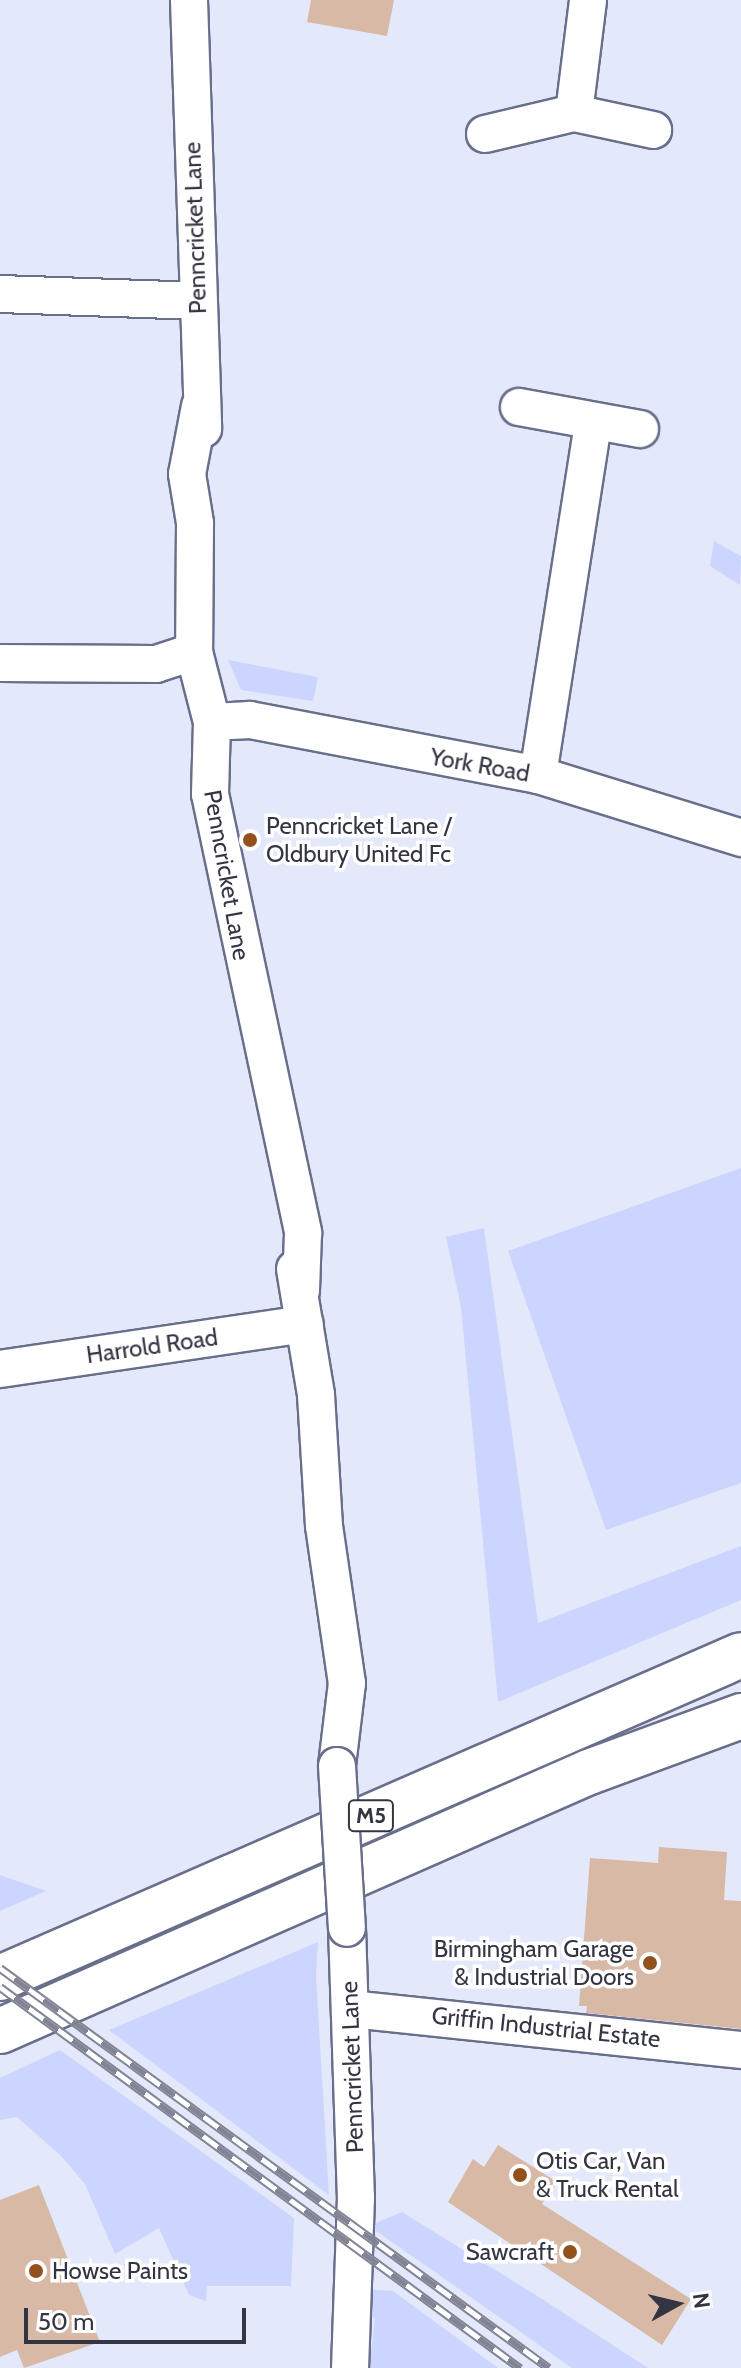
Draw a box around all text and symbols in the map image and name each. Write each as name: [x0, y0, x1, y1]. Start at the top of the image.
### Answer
street label: Penncricket Lane: [178, 141, 212, 315]
street label: York Road: [428, 742, 532, 788]
street label: Penncricket Lane: [198, 788, 256, 962]
place label: Penncricket Lane / Oldbury United Fc: [266, 812, 451, 868]
marker: Penncricket Lane / Oldbury United Fc: [241, 831, 259, 849]
street label: Harrold Road: [84, 1323, 220, 1369]
road number: M5: [347, 1798, 395, 1834]
place label: Birmingham Garage & Industrial Doors: [434, 1935, 634, 1991]
marker: Birmingham Garage & Industrial Doors: [641, 1954, 659, 1972]
street label: Penncricket Lane: [335, 1980, 369, 2154]
street label: Griffin Industrial Estate: [430, 2001, 662, 2053]
place label: Otis Car, Van & Truck Rental: [536, 2147, 679, 2203]
marker: Otis Car, Van & Truck Rental: [511, 2166, 529, 2184]
place label: Sawcraft: [466, 2238, 554, 2266]
marker: Sawcraft: [561, 2243, 579, 2261]
place label: Howse Paints: [52, 2257, 188, 2285]
marker: Howse Paints: [27, 2262, 45, 2280]
north arrow: [637, 2264, 717, 2344]
text: N: [687, 2291, 716, 2310]
scale bar: [28, 2292, 250, 2342]
text: 50 m: [38, 2307, 94, 2336]

